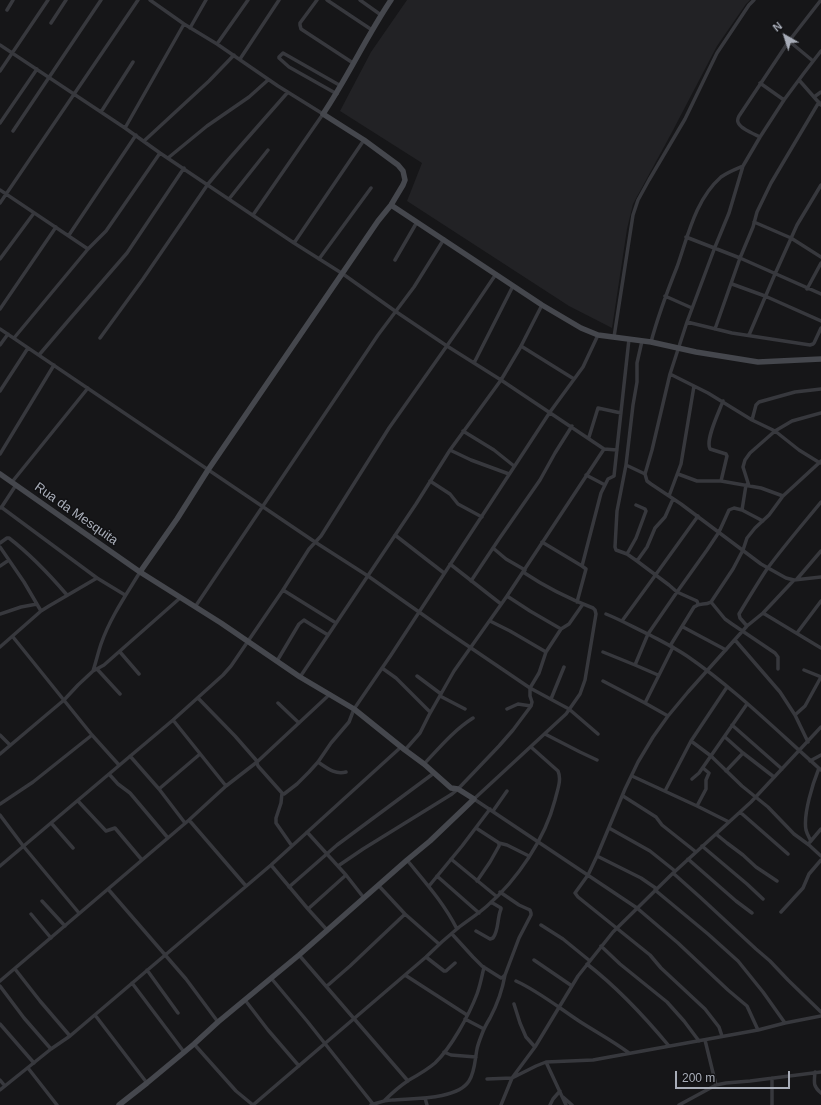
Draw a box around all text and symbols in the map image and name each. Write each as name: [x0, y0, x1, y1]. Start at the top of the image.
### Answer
north arrow: [765, 16, 805, 56]
text: N: [771, 20, 784, 34]
street label: Rua da Mesquita: [31, 479, 121, 549]
scale bar: [677, 1063, 792, 1089]
text: 200 m: [682, 1071, 715, 1085]

